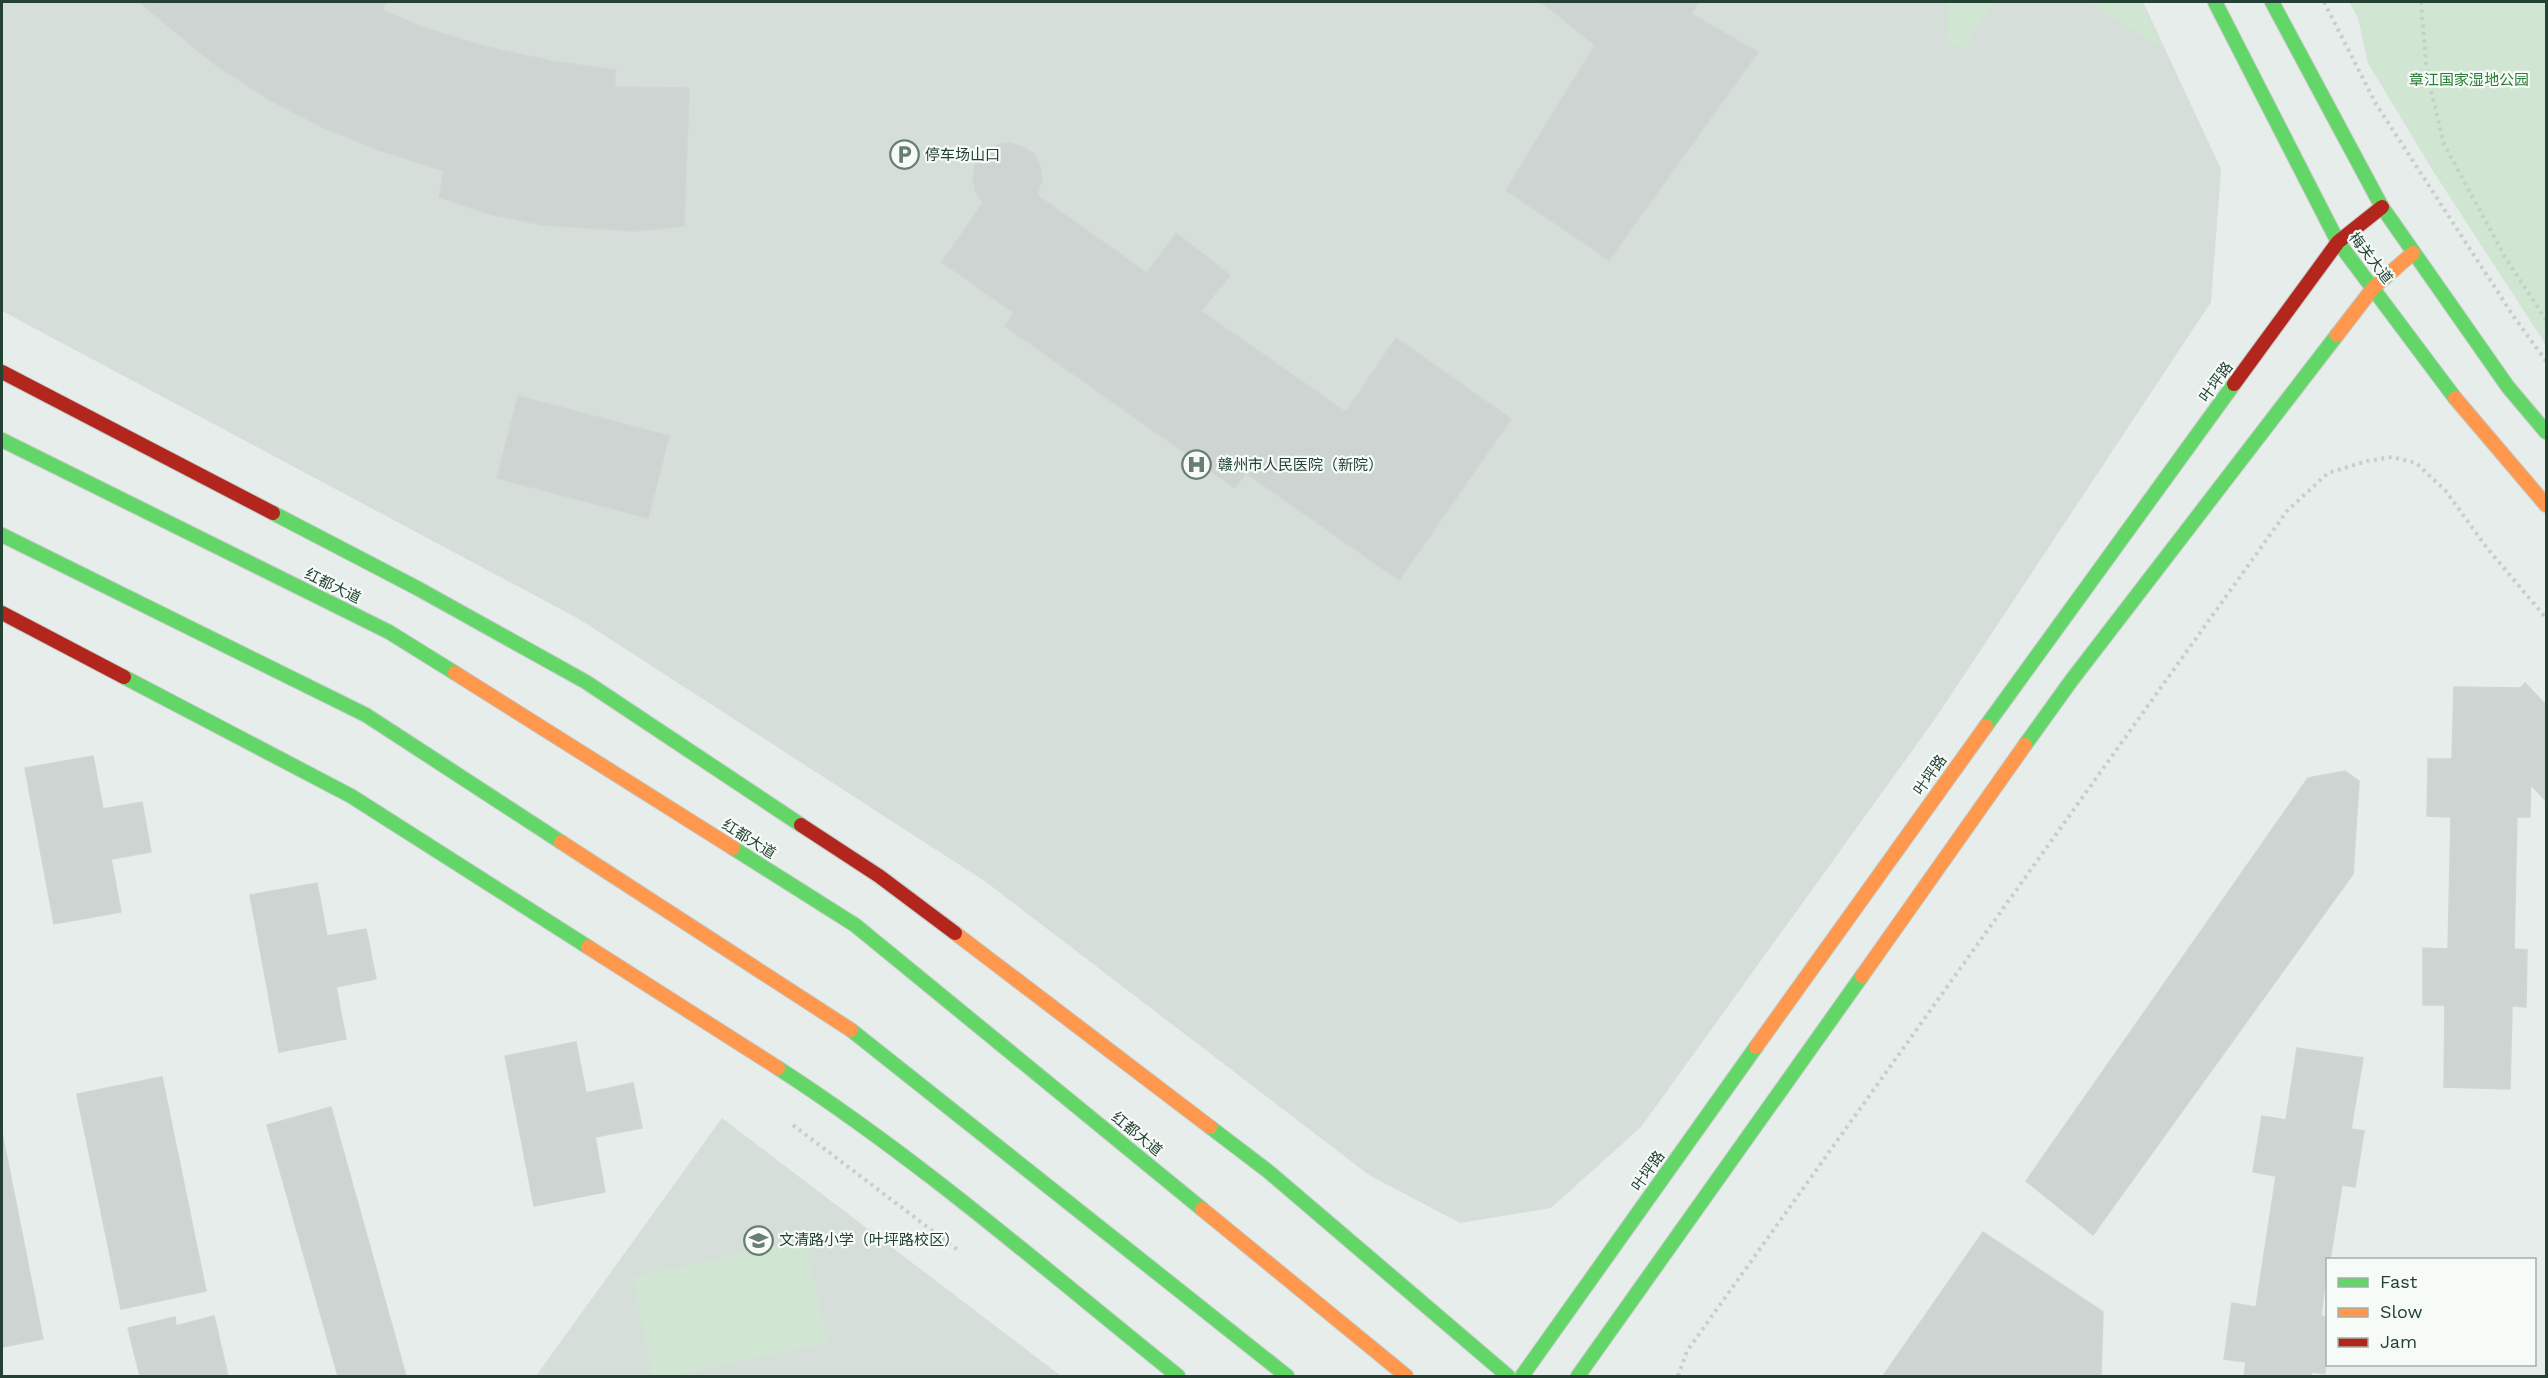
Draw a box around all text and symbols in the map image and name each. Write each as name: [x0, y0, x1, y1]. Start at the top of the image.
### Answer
park label: 章江国家湿地公园: [2409, 71, 2529, 89]
parking icon: 停车场山口: [888, 139, 920, 171]
place label: 停车场山口: [925, 146, 1000, 164]
street label: 梅关大道: [2345, 229, 2397, 287]
street label: 叶坪路: [2195, 359, 2237, 405]
hospital icon: 赣州市人民医院（新院）: [1181, 449, 1213, 481]
place label: 赣州市人民医院（新院）: [1218, 456, 1383, 474]
street label: 红都大道: [302, 565, 364, 607]
street label: 叶坪路: [1910, 751, 1950, 799]
street label: 红都大道: [719, 815, 779, 863]
street label: 红都大道: [1108, 1108, 1166, 1160]
street label: 叶坪路: [1628, 1147, 1668, 1195]
school or university icon: 文清路小学（叶坪路校区）: [742, 1224, 774, 1256]
place label: 文清路小学（叶坪路校区）: [779, 1231, 959, 1249]
legend: [2326, 1258, 2536, 1366]
text: Fast: [2380, 1271, 2418, 1292]
text: Slow: [2380, 1301, 2423, 1322]
text: Jam: [2380, 1331, 2417, 1352]

